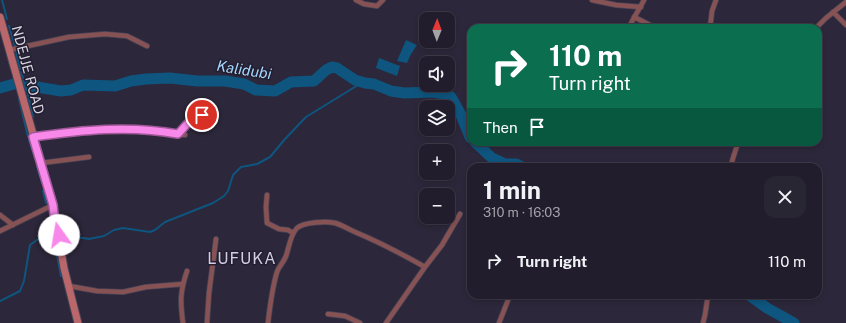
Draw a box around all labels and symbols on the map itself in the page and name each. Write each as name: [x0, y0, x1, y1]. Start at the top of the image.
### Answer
north arrow: [419, 12, 455, 48]
street label: NDEJJE ROAD: [9, 24, 47, 116]
water label: Kalidubi: [215, 57, 273, 82]
pin: [185, 98, 219, 132]
position arrow: [38, 214, 80, 256]
district label: LUFUKA: [207, 249, 277, 268]

